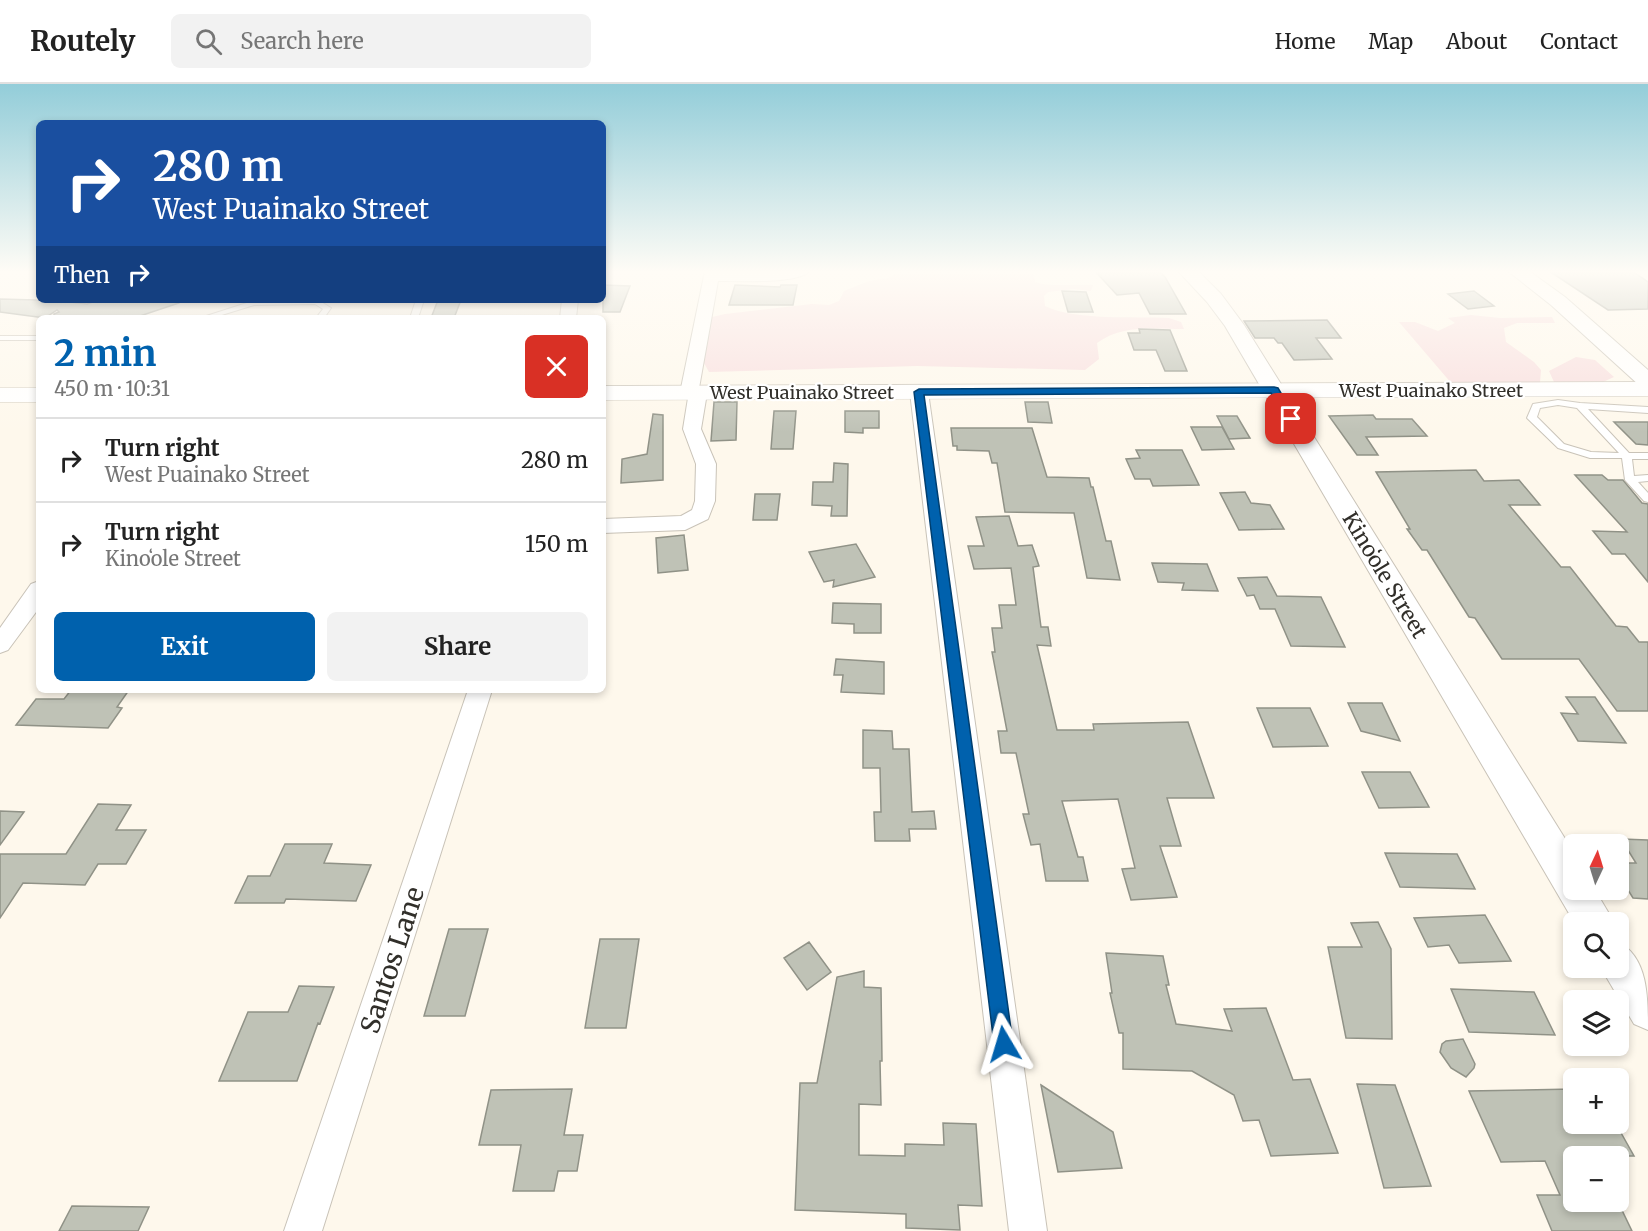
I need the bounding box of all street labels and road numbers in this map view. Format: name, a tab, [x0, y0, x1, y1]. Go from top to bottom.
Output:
street label: West Puainako Street	[1338, 379, 1523, 402]
street label: West Puainako Street	[709, 381, 894, 404]
street label: Kinoʻole Street	[1337, 507, 1433, 643]
street label: Santos Lane	[353, 883, 431, 1037]

